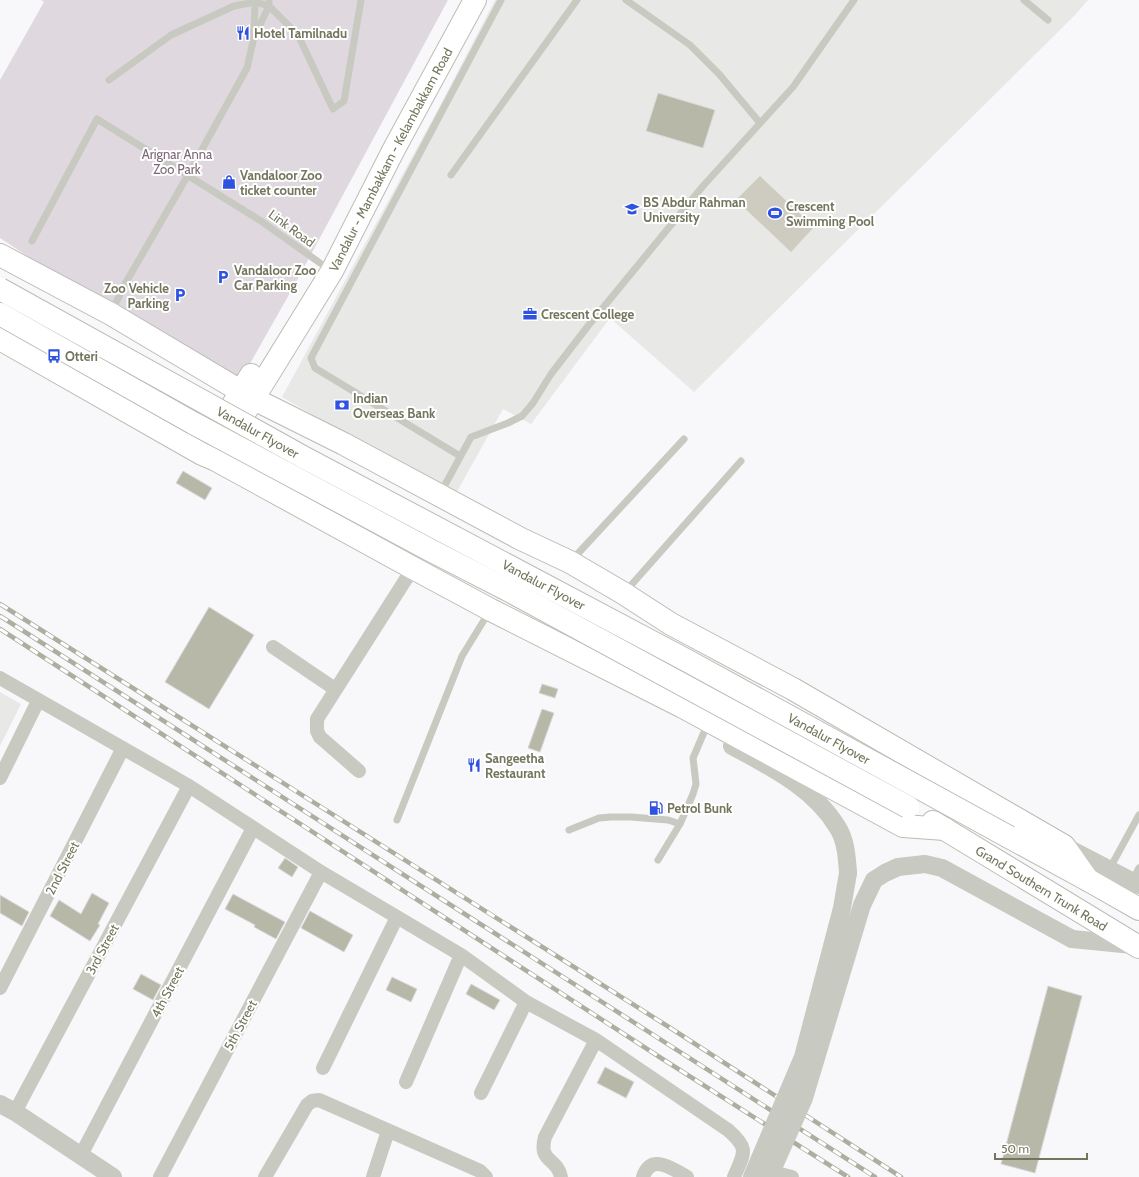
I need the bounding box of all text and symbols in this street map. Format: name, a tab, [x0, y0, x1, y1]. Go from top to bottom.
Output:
restaurant icon: Hotel Tamilnadu	[235, 25, 251, 41]
place label: Hotel Tamilnadu	[254, 25, 347, 41]
street label: Vandalur - Mambakkam - Kelambakkam Road	[325, 45, 456, 274]
park label: Arignar Anna Zoo Park	[142, 146, 213, 177]
place label: Vandaloor Zoo ticket counter	[240, 167, 323, 198]
shop icon: Vandaloor Zoo ticket counter	[221, 174, 237, 190]
place label: BS Abdur Rahman University	[643, 194, 746, 225]
place label: Crescent Swimming Pool	[786, 198, 875, 229]
school or university icon: BS Abdur Rahman University	[624, 201, 640, 217]
sports icon: Crescent Swimming Pool	[767, 205, 783, 221]
street label: Link Road	[266, 206, 318, 250]
place label: Vandaloor Zoo Car Parking	[234, 262, 317, 293]
parking icon: Vandaloor Zoo Car Parking	[215, 269, 231, 285]
place label: Zoo Vehicle Parking	[104, 280, 169, 311]
parking icon: Zoo Vehicle Parking	[172, 287, 188, 303]
office icon: Crescent College	[522, 306, 538, 322]
place label: Crescent College	[541, 306, 634, 322]
bus stop icon: Otteri	[46, 348, 62, 364]
place label: Otteri	[65, 348, 98, 364]
place label: Indian Overseas Bank	[353, 390, 436, 421]
bank icon: Indian Overseas Bank	[334, 397, 350, 413]
street label: Vandalur Flyover	[214, 403, 303, 462]
street label: Vandalur Flyover	[500, 556, 589, 614]
street label: Vandalur Flyover	[785, 709, 874, 768]
place label: Sangeetha Restaurant	[485, 750, 546, 781]
restaurant icon: Sangeetha Restaurant	[466, 757, 482, 773]
fuel station icon: Petrol Bunk	[648, 800, 664, 816]
place label: Petrol Bunk	[667, 800, 733, 816]
street label: 2nd Street	[42, 838, 82, 897]
street label: Grand Southern Trunk Road	[973, 842, 1110, 934]
street label: 3rd Street	[82, 921, 122, 977]
street label: 4th Street	[147, 963, 187, 1020]
street label: 5th Street	[220, 997, 260, 1053]
scale bar	[995, 1135, 1087, 1161]
text: 50 m	[1001, 1141, 1029, 1156]

